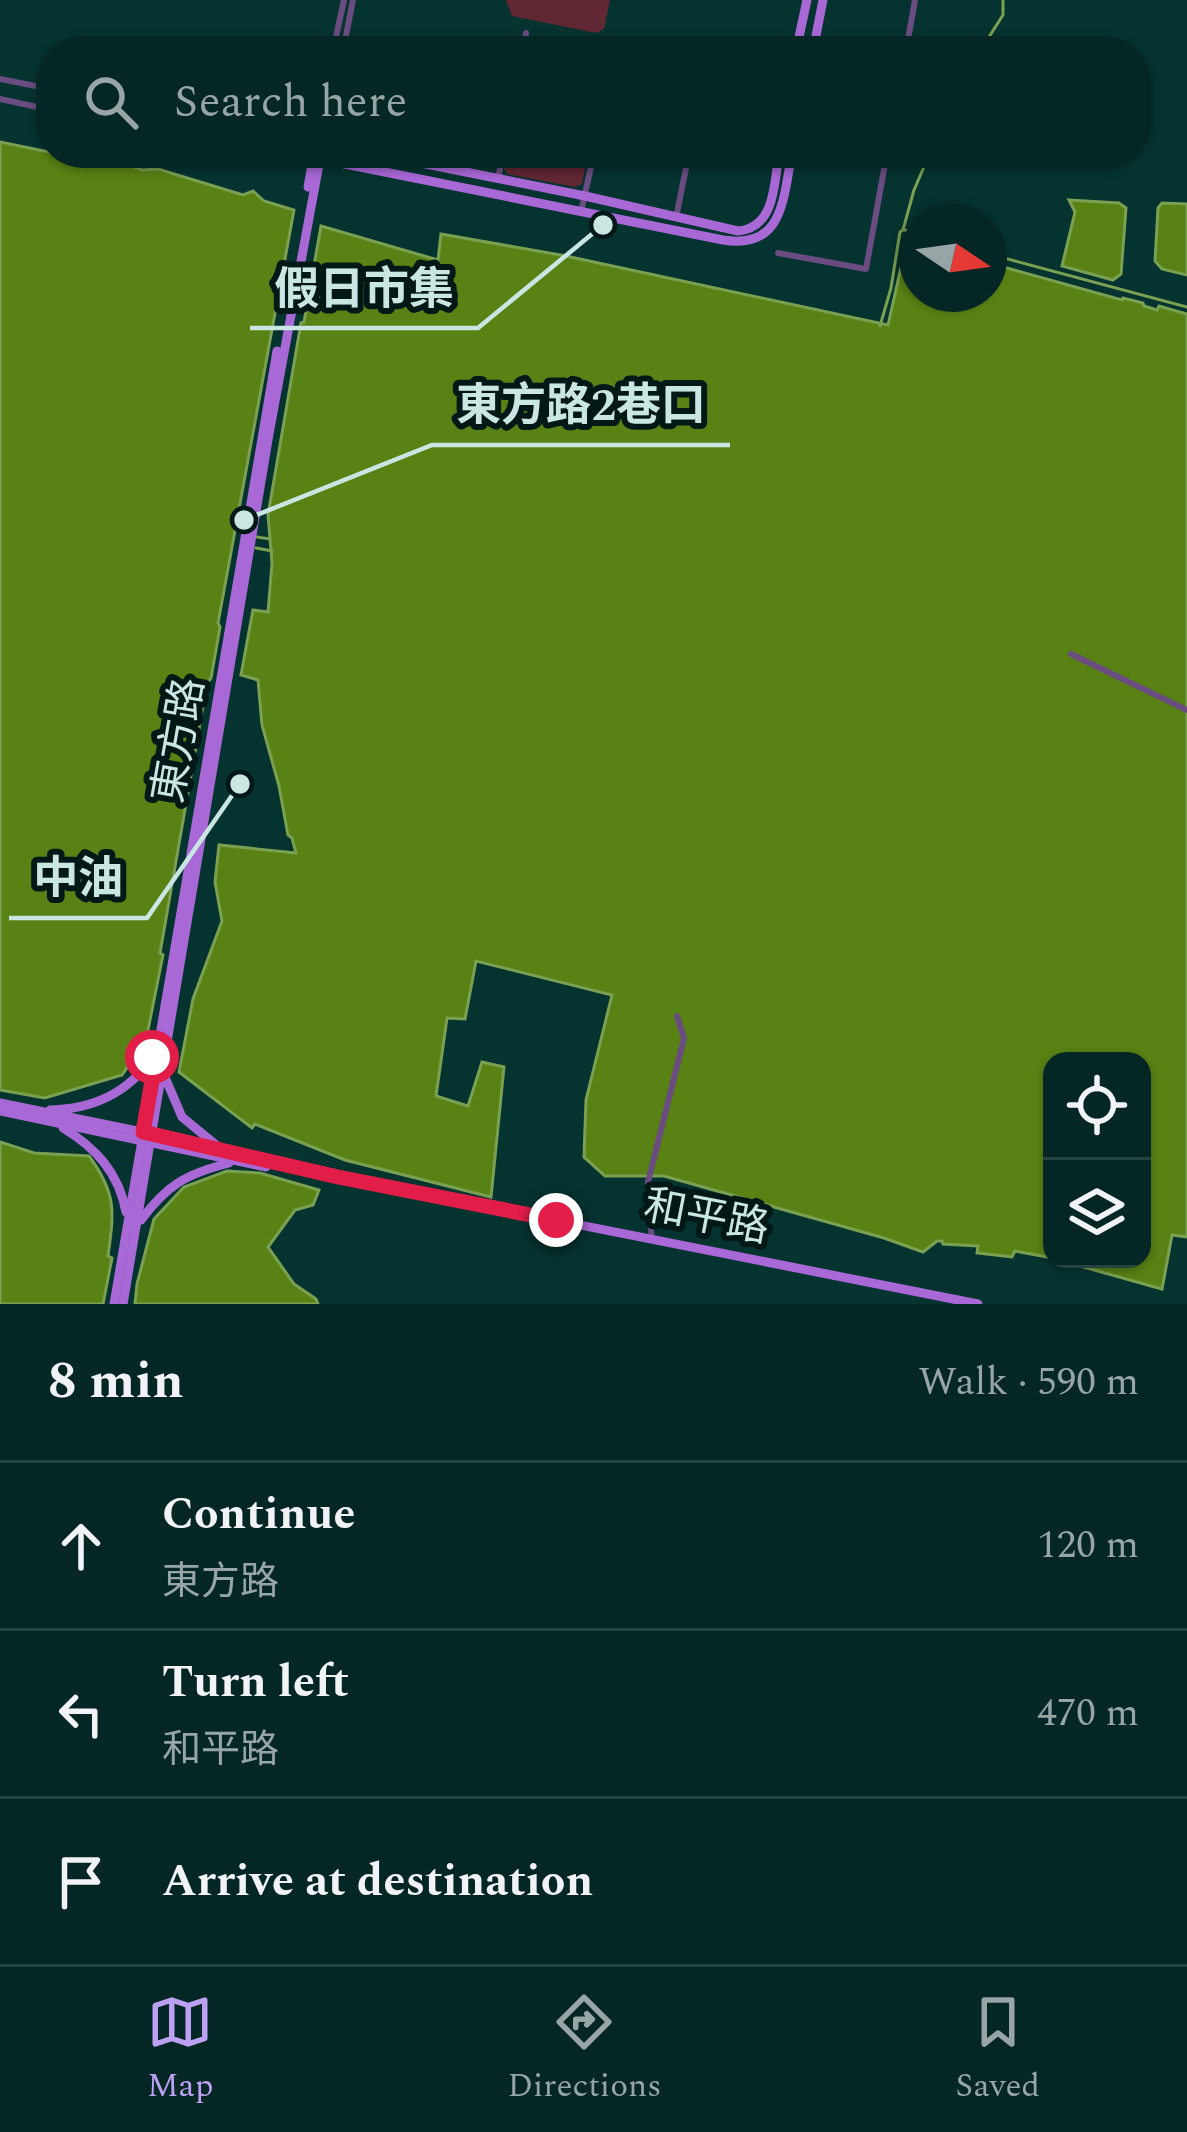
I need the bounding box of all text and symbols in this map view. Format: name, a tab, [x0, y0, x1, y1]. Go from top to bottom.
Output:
search box	[36, 36, 1151, 168]
text: Search here	[174, 68, 407, 137]
icon: search	[78, 69, 144, 135]
north arrow	[899, 204, 1007, 312]
callout: 假日市集	[250, 247, 478, 328]
text: 假日市集	[274, 256, 454, 325]
callout: 東方路2巷口	[432, 364, 730, 445]
text: 東方路2巷口	[456, 372, 706, 441]
street label: 東方路	[137, 673, 221, 808]
callout: 中油	[9, 837, 147, 918]
text: 中油	[33, 845, 123, 914]
route start	[125, 1030, 179, 1084]
map controls	[1043, 1052, 1151, 1268]
button: locate	[1043, 1052, 1151, 1160]
button: layers	[1043, 1160, 1151, 1268]
street label: 和平路	[639, 1175, 774, 1260]
route end	[529, 1193, 583, 1247]
text: 8 min	[48, 1343, 184, 1421]
text: Walk · 590 m	[918, 1353, 1139, 1412]
text: Continue	[162, 1480, 355, 1549]
icon: ahead	[48, 1513, 114, 1579]
text: 120 m	[1037, 1516, 1139, 1575]
text: 東方路	[162, 1553, 279, 1612]
text: Turn left	[162, 1648, 349, 1717]
icon: left	[48, 1681, 114, 1747]
text: 470 m	[1037, 1684, 1139, 1743]
text: 和平路	[162, 1721, 279, 1780]
text: Arrive at destination	[162, 1847, 593, 1916]
icon: arrive	[48, 1849, 114, 1915]
tab: Map	[147, 1989, 213, 2111]
tab: Directions	[507, 1989, 661, 2111]
tab: Saved	[955, 1989, 1040, 2111]

